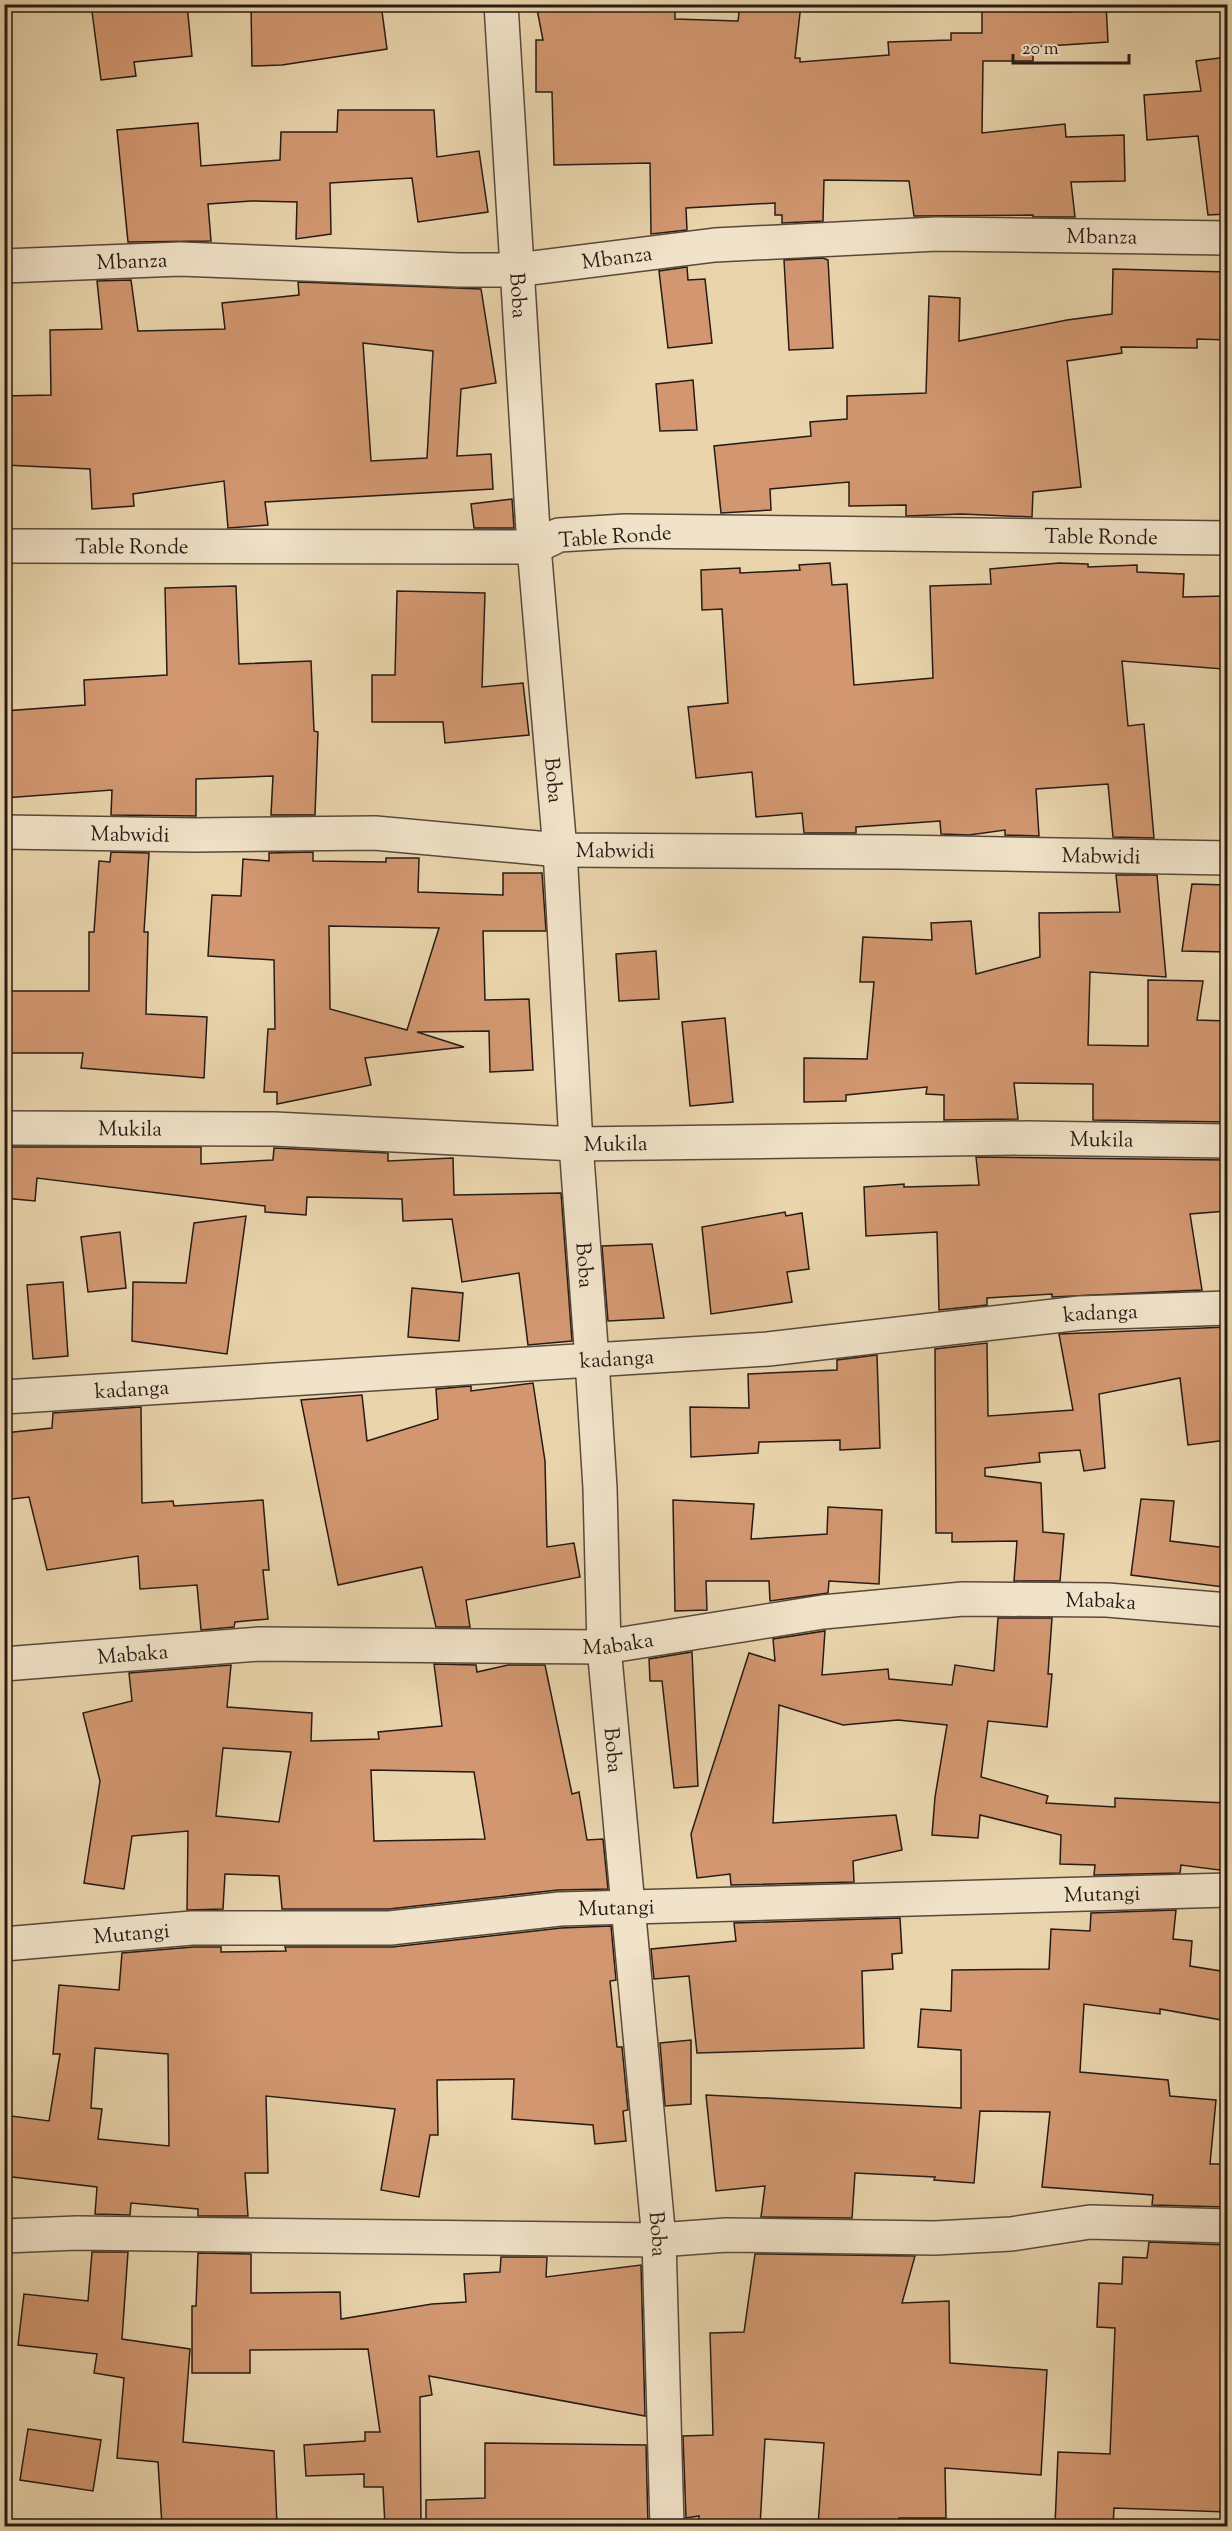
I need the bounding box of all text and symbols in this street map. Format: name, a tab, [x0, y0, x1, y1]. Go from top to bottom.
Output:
scale bar	[1013, 27, 1128, 65]
text: 20 m	[1022, 37, 1059, 63]
street label: Mbanza	[1066, 223, 1138, 254]
street label: Mbanza	[580, 240, 654, 279]
street label: Mbanza	[96, 247, 168, 279]
street label: Boba	[500, 272, 533, 320]
street label: Table Ronde	[558, 519, 673, 557]
street label: Table Ronde	[1044, 523, 1158, 554]
street label: Table Ronde	[75, 533, 189, 563]
street label: Boba	[535, 756, 569, 805]
street label: Mabwidi	[90, 820, 170, 852]
street label: Mabwidi	[576, 837, 655, 868]
street label: Mabwidi	[1061, 842, 1141, 873]
street label: Mukila	[98, 1115, 162, 1146]
street label: Mukila	[1069, 1126, 1134, 1157]
street label: Mukila	[583, 1130, 648, 1161]
street label: Boba	[566, 1241, 600, 1289]
street label: kadanga	[1062, 1298, 1139, 1332]
street label: kadanga	[579, 1343, 655, 1378]
street label: kadanga	[94, 1374, 170, 1408]
street label: Mabaka	[1065, 1587, 1138, 1619]
street label: Mabaka	[582, 1626, 656, 1664]
street label: Mabaka	[96, 1638, 170, 1674]
street label: Boba	[595, 1726, 629, 1775]
street label: Mutangi	[1063, 1880, 1141, 1912]
street label: Mutangi	[578, 1893, 655, 1925]
street label: Mutangi	[92, 1917, 171, 1953]
street label: Boba	[639, 2210, 672, 2258]

